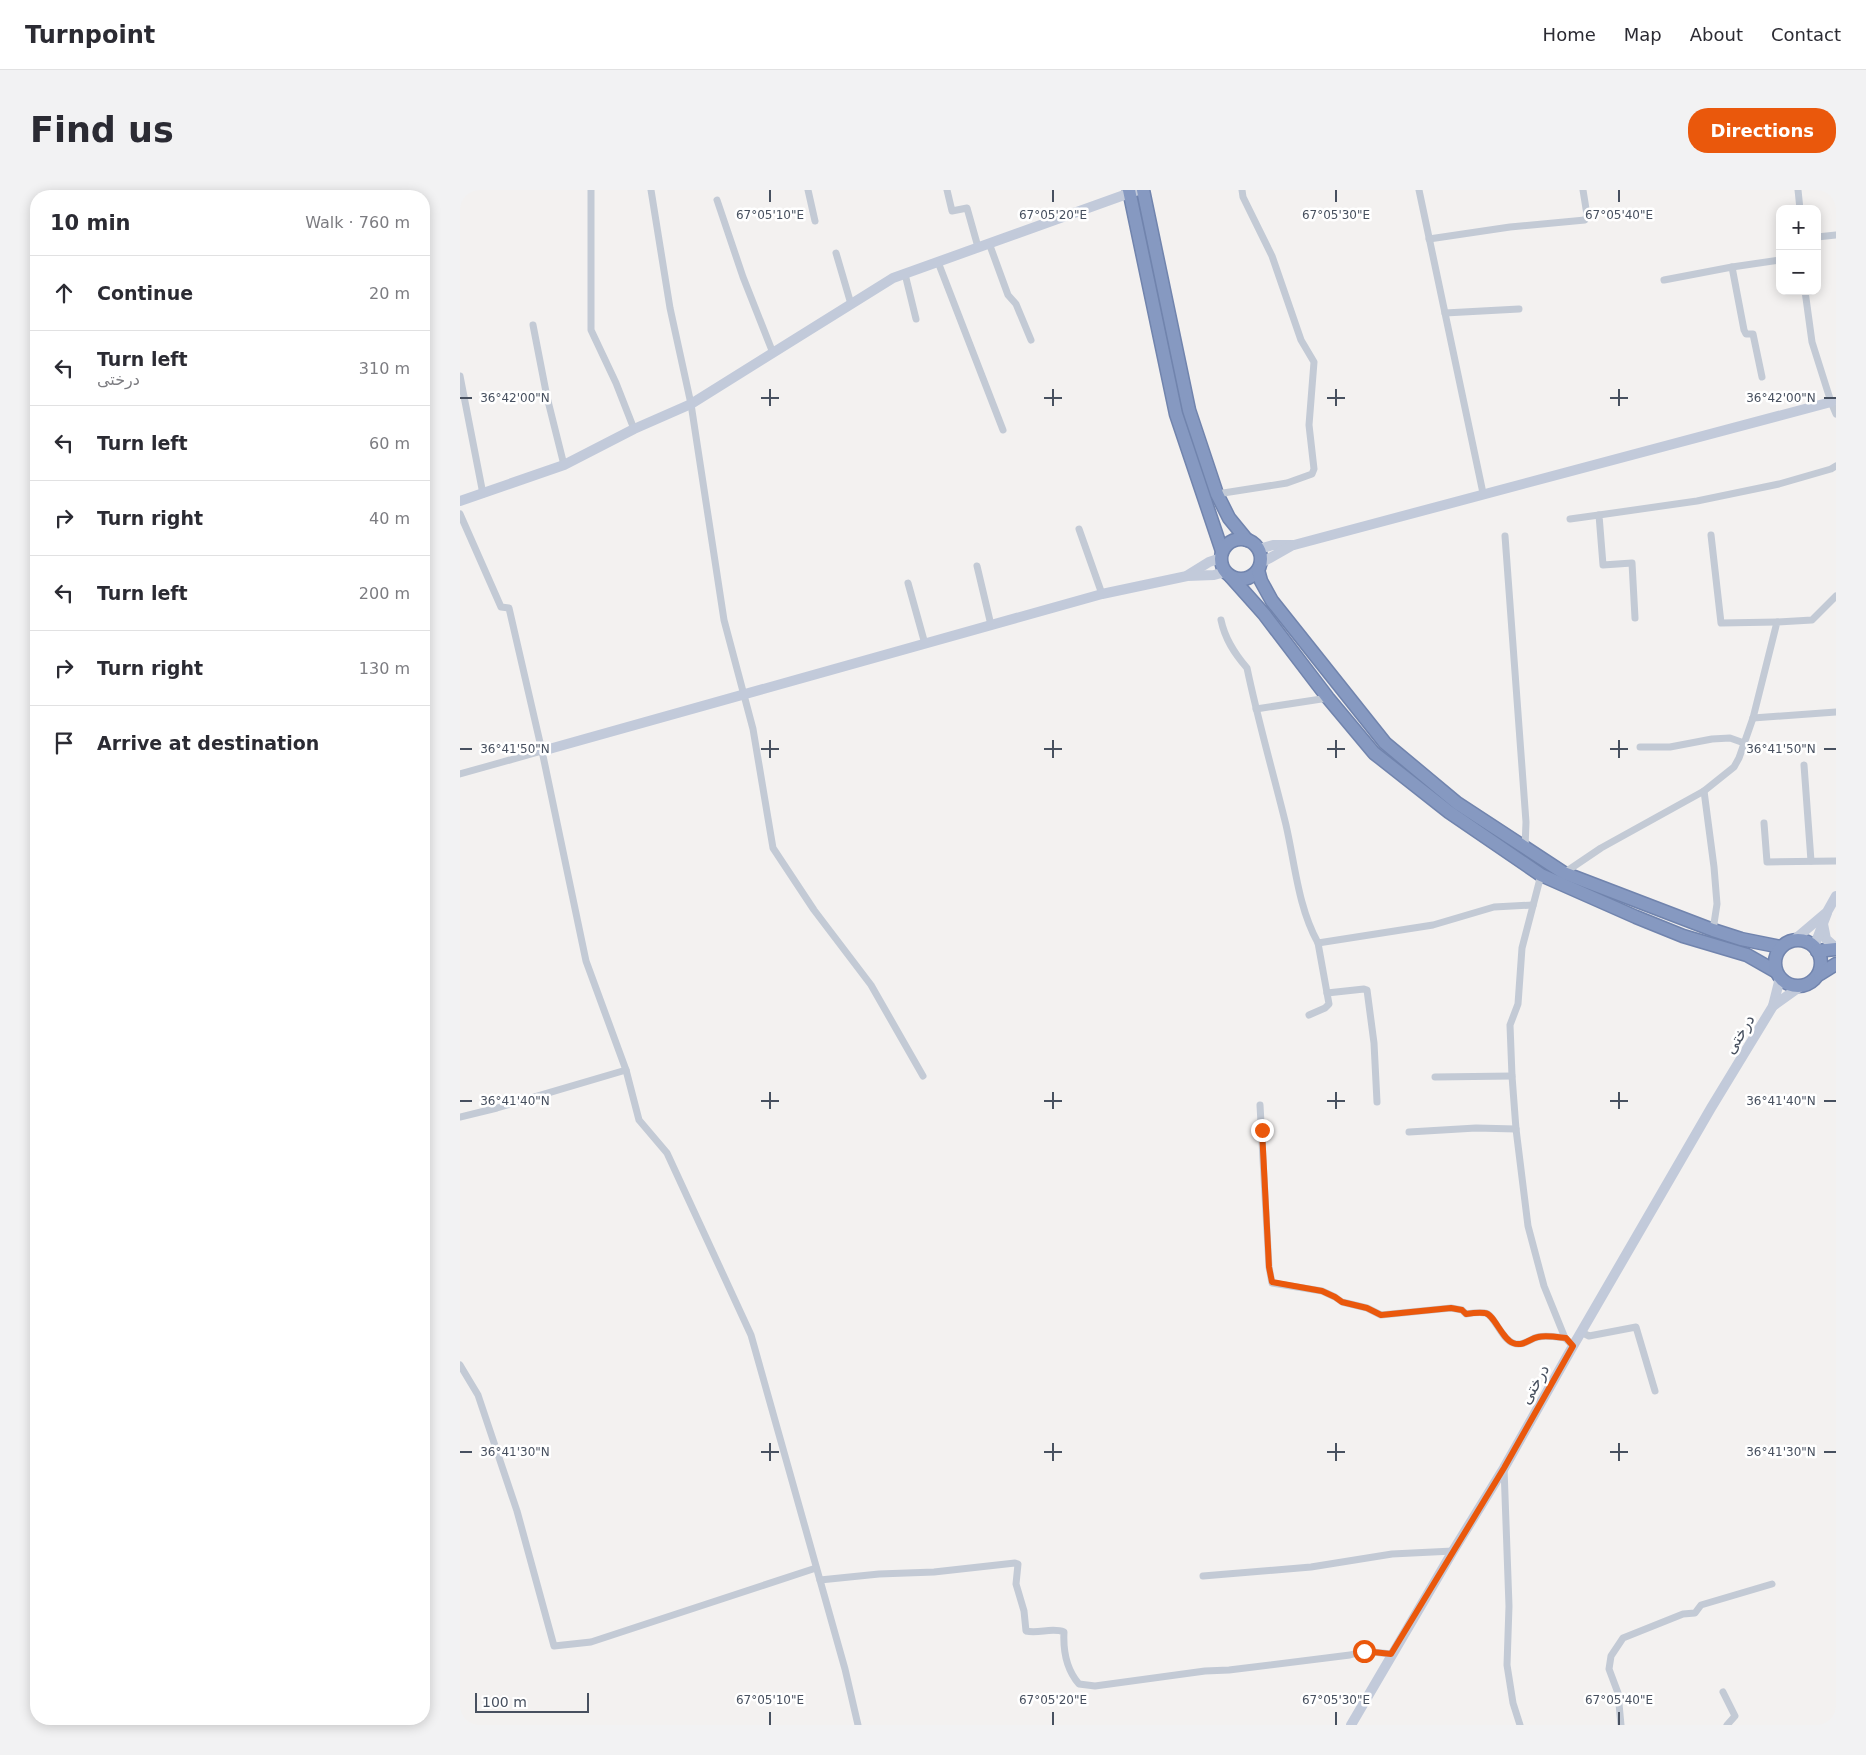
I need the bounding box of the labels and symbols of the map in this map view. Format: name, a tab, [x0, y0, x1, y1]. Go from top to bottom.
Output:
text: 67°05'10"E	[736, 208, 804, 222]
text: 67°05'20"E	[1019, 208, 1087, 222]
text: 67°05'30"E	[1302, 208, 1370, 222]
text: 67°05'40"E	[1585, 208, 1653, 222]
text: 36°42'00"N	[480, 391, 550, 405]
text: 36°42'00"N	[1746, 391, 1816, 405]
text: 36°41'50"N	[480, 742, 550, 756]
text: 36°41'50"N	[1746, 742, 1816, 756]
street label: درختی	[1720, 1011, 1759, 1058]
text: 36°41'40"N	[480, 1094, 550, 1108]
text: 36°41'40"N	[1746, 1094, 1816, 1108]
route end	[1251, 1119, 1274, 1142]
street label: درختی	[1516, 1361, 1554, 1408]
text: 36°41'30"N	[480, 1445, 550, 1459]
text: 36°41'30"N	[1746, 1445, 1816, 1459]
route start	[1353, 1640, 1376, 1663]
scale bar	[475, 1690, 589, 1713]
text: 67°05'10"E	[736, 1693, 804, 1707]
text: 67°05'20"E	[1019, 1693, 1087, 1707]
text: 67°05'30"E	[1302, 1693, 1370, 1707]
text: 67°05'40"E	[1585, 1693, 1653, 1707]

